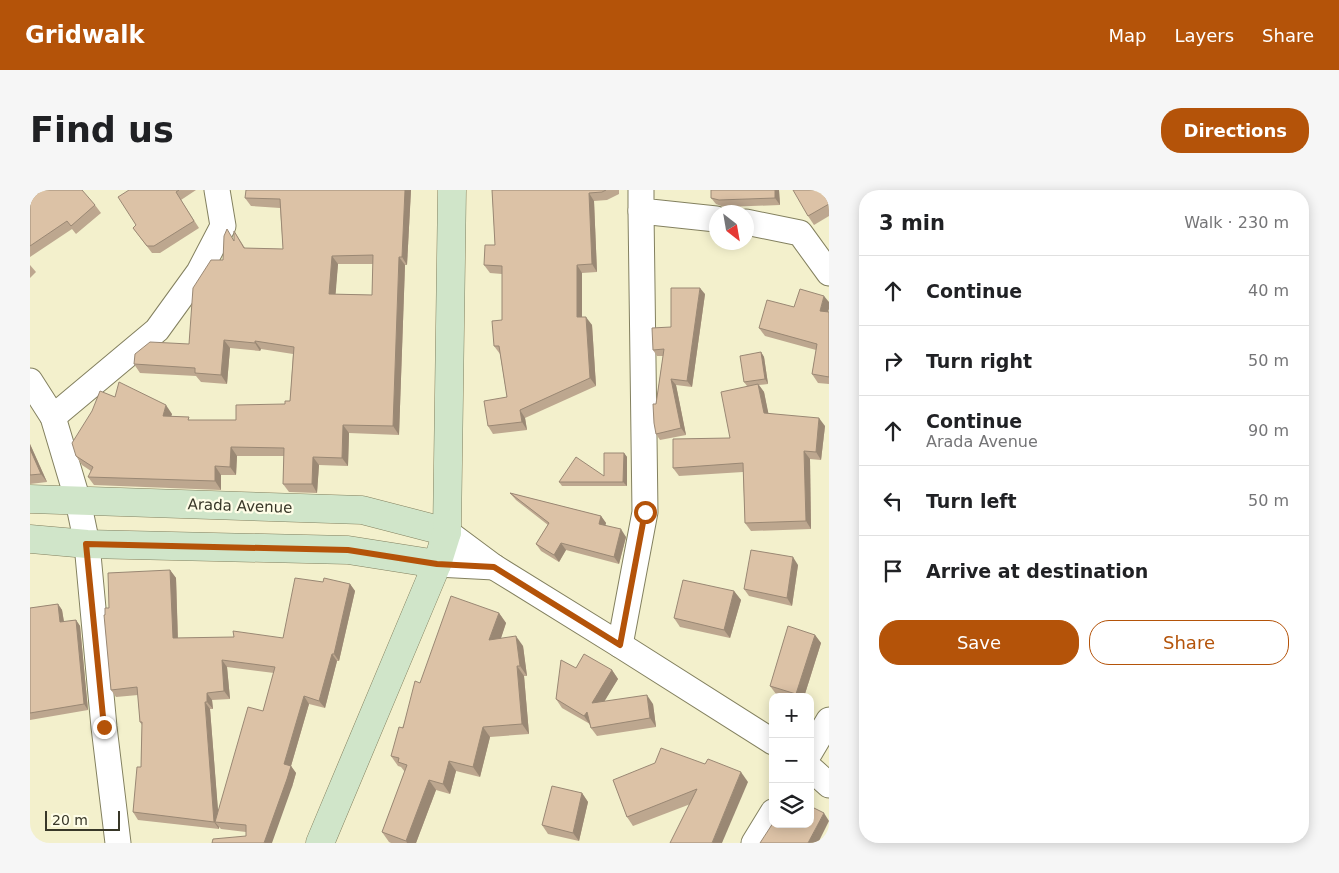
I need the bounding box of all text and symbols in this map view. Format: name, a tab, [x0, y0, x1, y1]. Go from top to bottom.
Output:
text: Gridwalk	[25, 21, 145, 49]
text: Map	[1108, 25, 1146, 46]
text: Layers	[1174, 25, 1234, 46]
text: Share	[1262, 25, 1314, 46]
button: Directions	[1161, 108, 1309, 153]
text: Find us	[30, 110, 174, 150]
north arrow	[709, 205, 754, 250]
text: 3 min	[879, 211, 945, 235]
text: Walk · 230 m	[1184, 213, 1289, 232]
icon: ahead	[879, 277, 907, 305]
text: Continue	[926, 280, 1022, 302]
text: 40 m	[1248, 281, 1289, 300]
icon: right	[879, 347, 907, 375]
text: Turn right	[926, 350, 1032, 372]
text: 50 m	[1248, 351, 1289, 370]
text: Continue	[926, 410, 1022, 432]
icon: ahead	[879, 417, 907, 445]
text: 90 m	[1248, 421, 1289, 440]
text: Arada Avenue	[926, 432, 1038, 451]
icon: left	[879, 487, 907, 515]
text: Turn left	[926, 490, 1017, 512]
text: 50 m	[1248, 491, 1289, 510]
street label: Arada Avenue	[187, 495, 293, 517]
route start	[634, 501, 657, 524]
icon: arrive	[879, 557, 907, 585]
text: Arrive at destination	[926, 560, 1148, 582]
button: Save	[879, 620, 1079, 665]
button: Share	[1089, 620, 1289, 665]
map controls	[769, 693, 814, 828]
button: +	[769, 693, 814, 738]
route end	[93, 716, 116, 739]
button: −	[769, 738, 814, 783]
button: layers	[769, 783, 814, 828]
scale bar	[45, 808, 120, 831]
text: 20 m	[52, 812, 88, 828]

